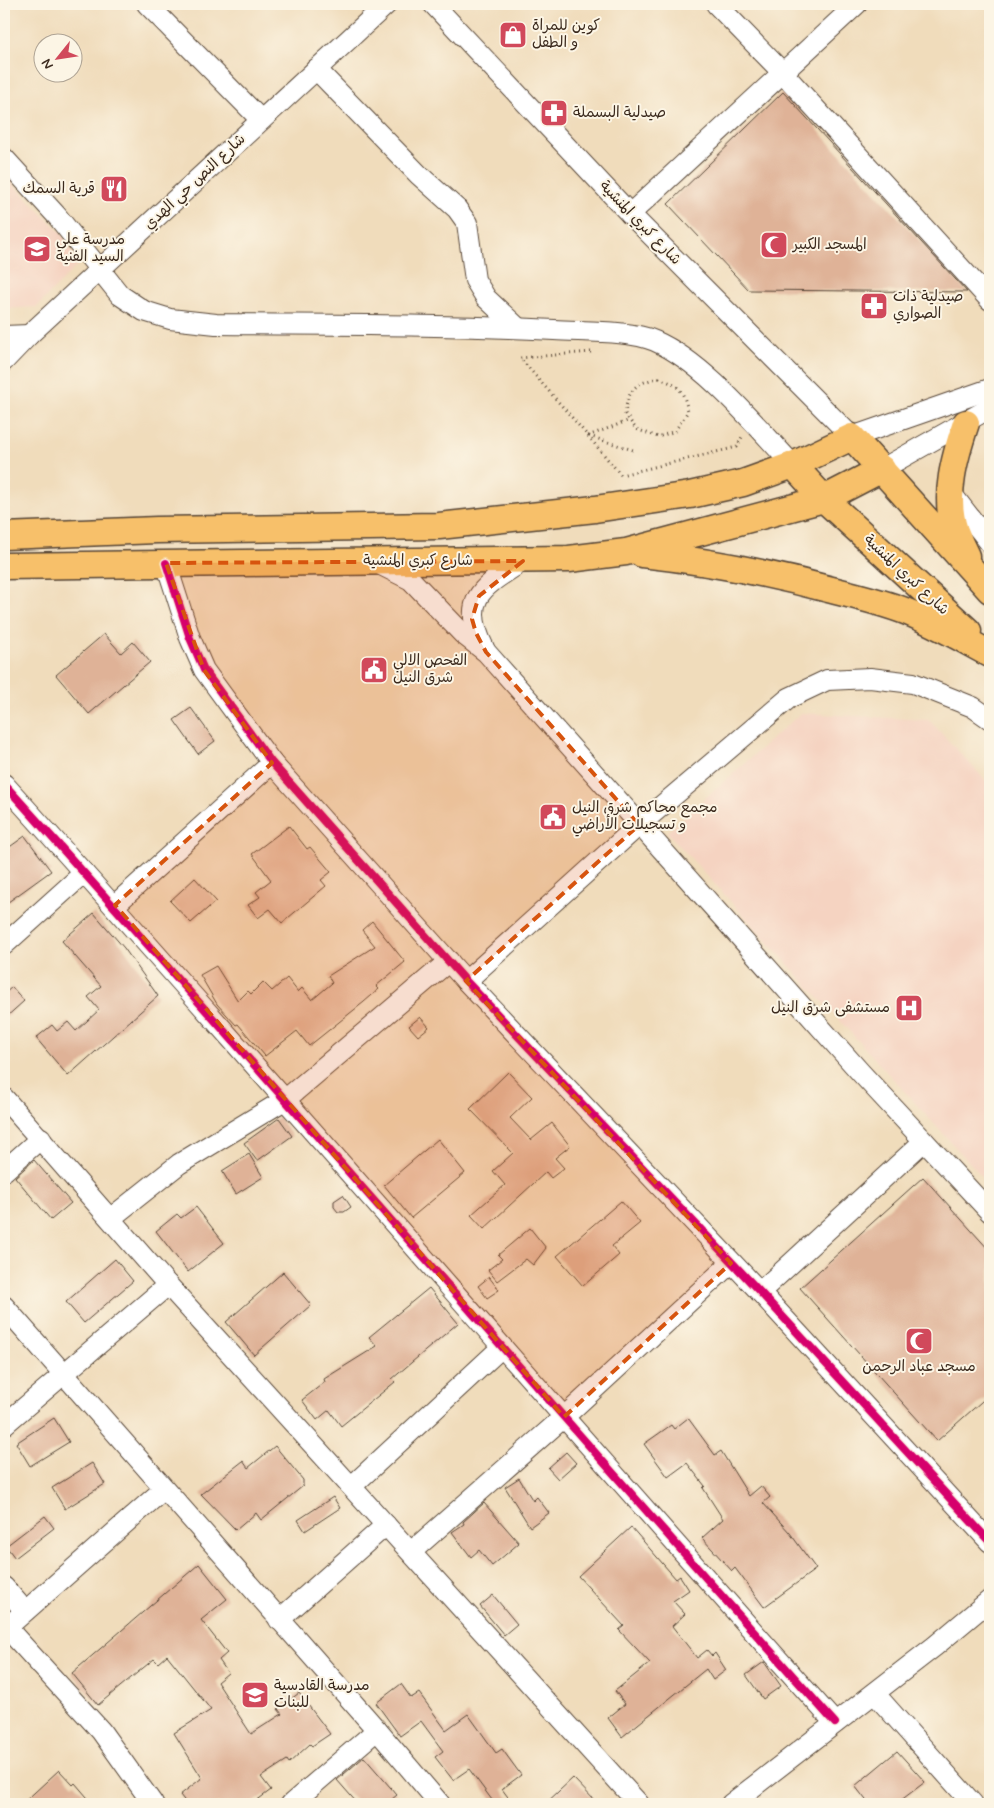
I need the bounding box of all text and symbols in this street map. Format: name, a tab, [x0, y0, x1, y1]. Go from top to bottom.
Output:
place label: كوين للمراة و الطفل	[532, 16, 600, 53]
shop icon: كوين للمراة و الطفل	[498, 20, 528, 50]
north arrow	[32, 32, 82, 82]
text: N	[37, 55, 58, 73]
pharmacy icon: صيدلية البسملة	[539, 98, 569, 128]
place label: صيدلية البسملة	[573, 103, 666, 123]
street label: شارع النص حي الهدي	[140, 130, 252, 236]
restaurant icon: قرية السمك	[99, 174, 129, 204]
street label: شارع كبري المنشية	[595, 177, 685, 269]
place label: قرية السمك	[22, 179, 95, 199]
place label: مدرسة علي السيد الفنية	[56, 230, 125, 267]
mosque icon: المسجد الكبير	[759, 230, 789, 260]
school or university icon: مدرسة علي السيد الفنية	[22, 234, 52, 264]
place label: المسجد الكبير	[791, 235, 867, 255]
place label: صيدلية ذات الصواري	[893, 287, 963, 324]
pharmacy icon: صيدلية ذات الصواري	[859, 291, 889, 321]
street label: شارع كبري المنشية	[859, 530, 953, 620]
street label: شارع كبري المنشية	[363, 551, 473, 571]
place label: الفحص الالي شرق النيل	[393, 651, 467, 688]
public building icon: الفحص الالي شرق النيل	[359, 655, 389, 685]
place label: مجمع محاكم شرق النيل و تسجيلات الأراضي	[572, 798, 718, 837]
public building icon: مجمع محاكم شرق النيل و تسجيلات الأراضي	[538, 802, 568, 832]
hospital icon: مستشفى شرق النيل	[894, 993, 924, 1023]
place label: مستشفى شرق النيل	[771, 998, 890, 1018]
mosque icon: مسجد عباد الرحمن	[904, 1326, 934, 1356]
place label: مسجد عباد الرحمن	[862, 1357, 976, 1377]
place label: مدرسة القادسية للبنات	[274, 1676, 370, 1713]
school or university icon: مدرسة القادسية للبنات	[240, 1680, 270, 1710]

